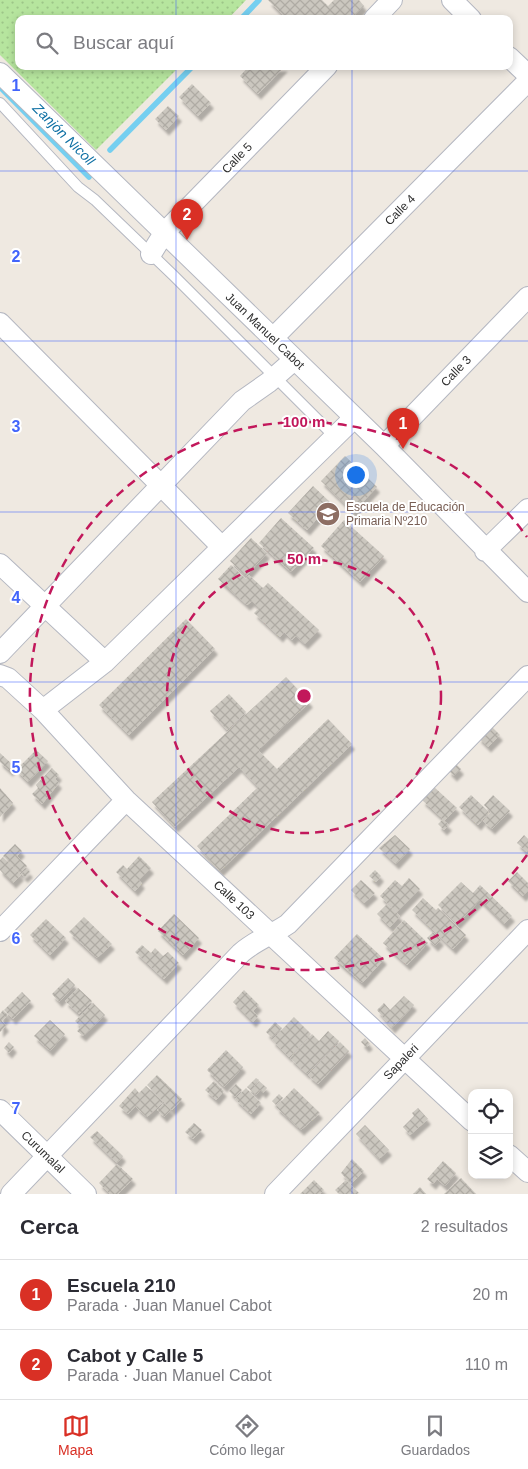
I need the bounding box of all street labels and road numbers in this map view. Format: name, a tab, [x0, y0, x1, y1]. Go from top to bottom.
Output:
street label: Calle 5	[219, 139, 255, 176]
street label: Calle 4	[382, 192, 418, 228]
street label: Juan Manuel Cabot	[223, 290, 308, 373]
street label: Calle 3	[438, 352, 474, 389]
street label: Calle 103	[211, 878, 258, 923]
street label: Sapaleri	[381, 1041, 421, 1083]
street label: Curumalal	[18, 1128, 68, 1176]

